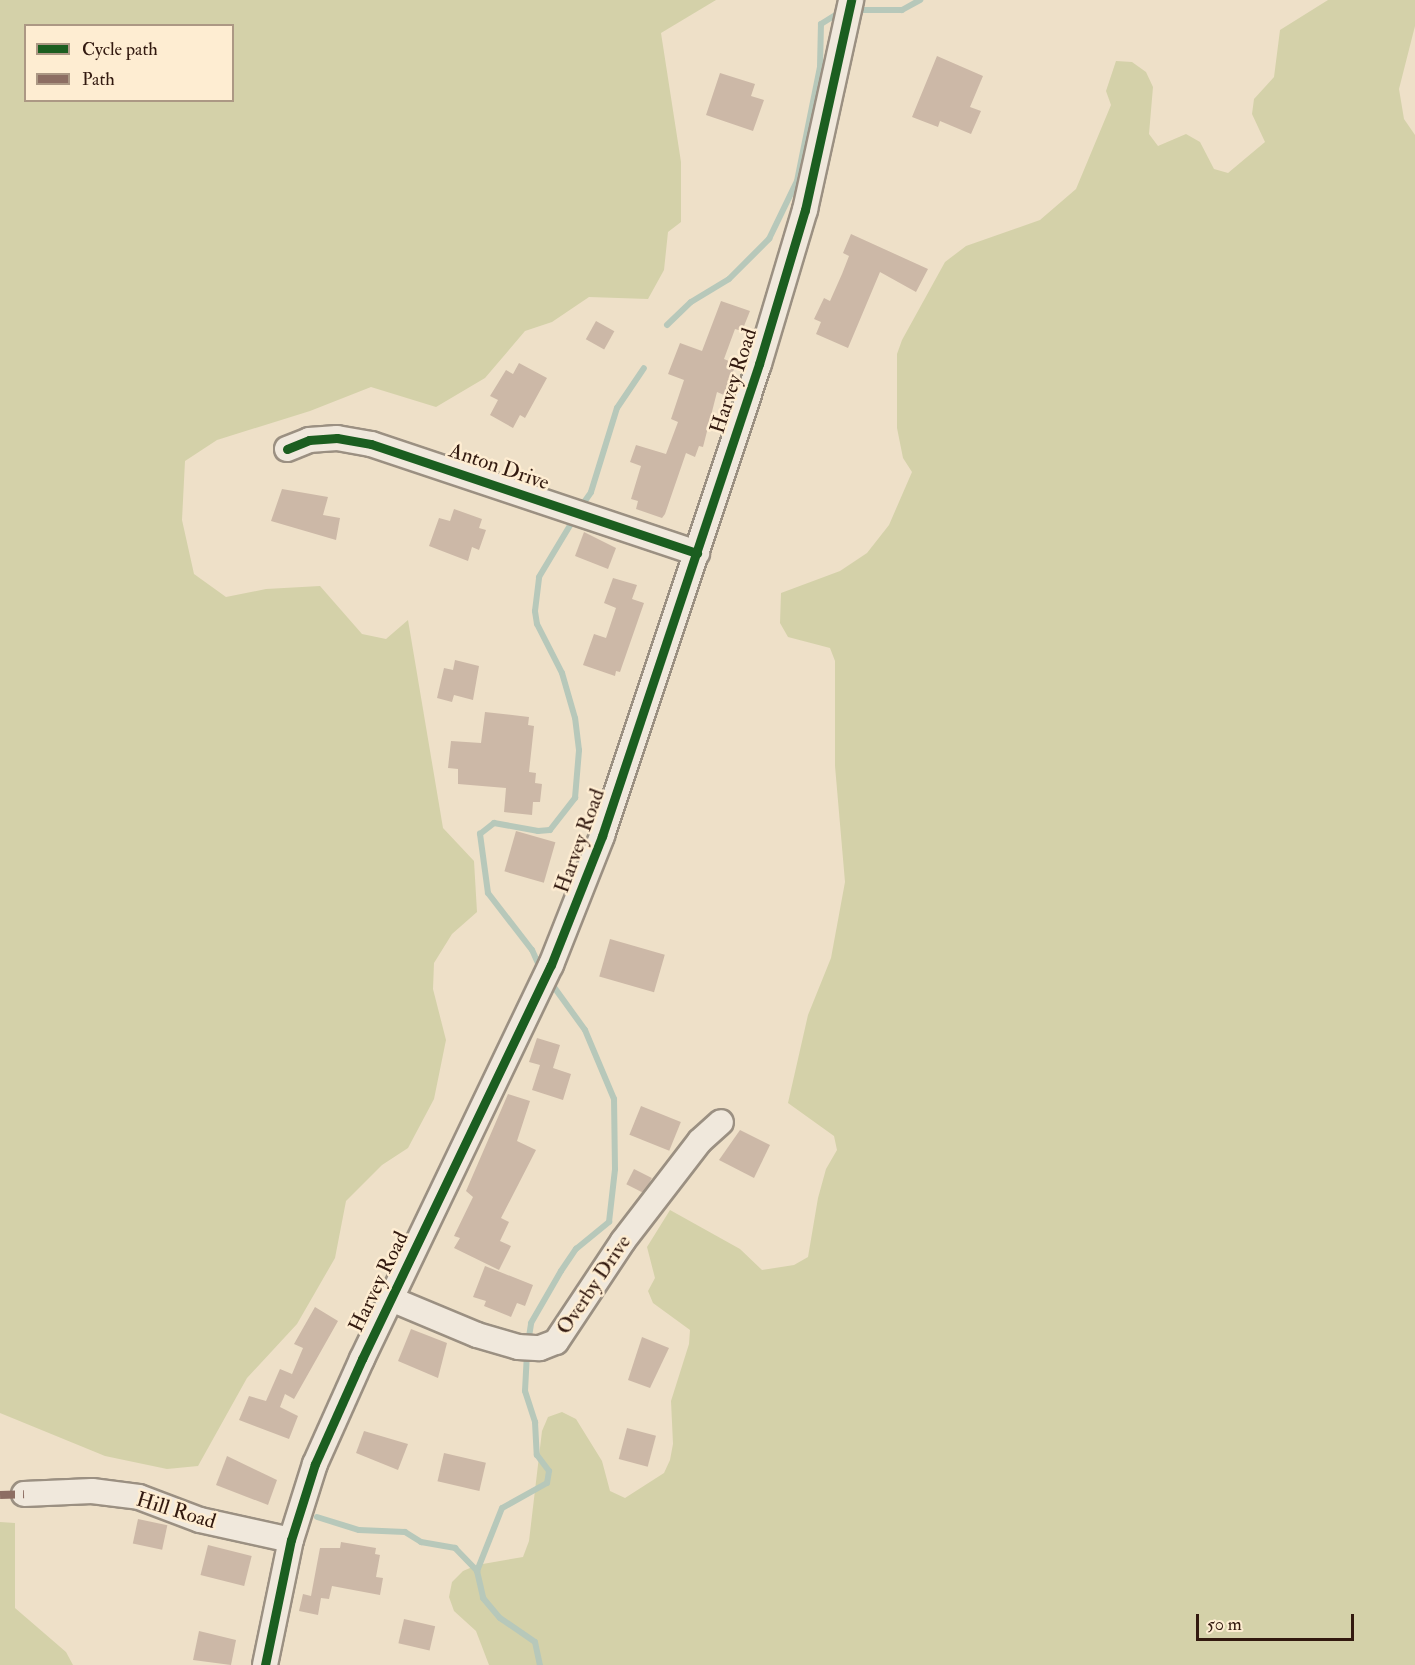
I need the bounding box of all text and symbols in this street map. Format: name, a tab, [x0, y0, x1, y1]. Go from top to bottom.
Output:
legend	[24, 24, 234, 102]
text: Cycle path	[82, 38, 158, 61]
text: Path	[82, 68, 115, 91]
street label: Harvey Road	[705, 325, 763, 437]
street label: Anton Drive	[446, 438, 552, 496]
street label: Harvey Road	[550, 785, 610, 897]
street label: Harvey Road	[344, 1227, 414, 1337]
street label: Overby Drive	[552, 1230, 636, 1340]
street label: Hill Road	[133, 1487, 219, 1535]
scale bar	[1199, 1602, 1356, 1640]
text: 50 m	[1207, 1613, 1242, 1636]

